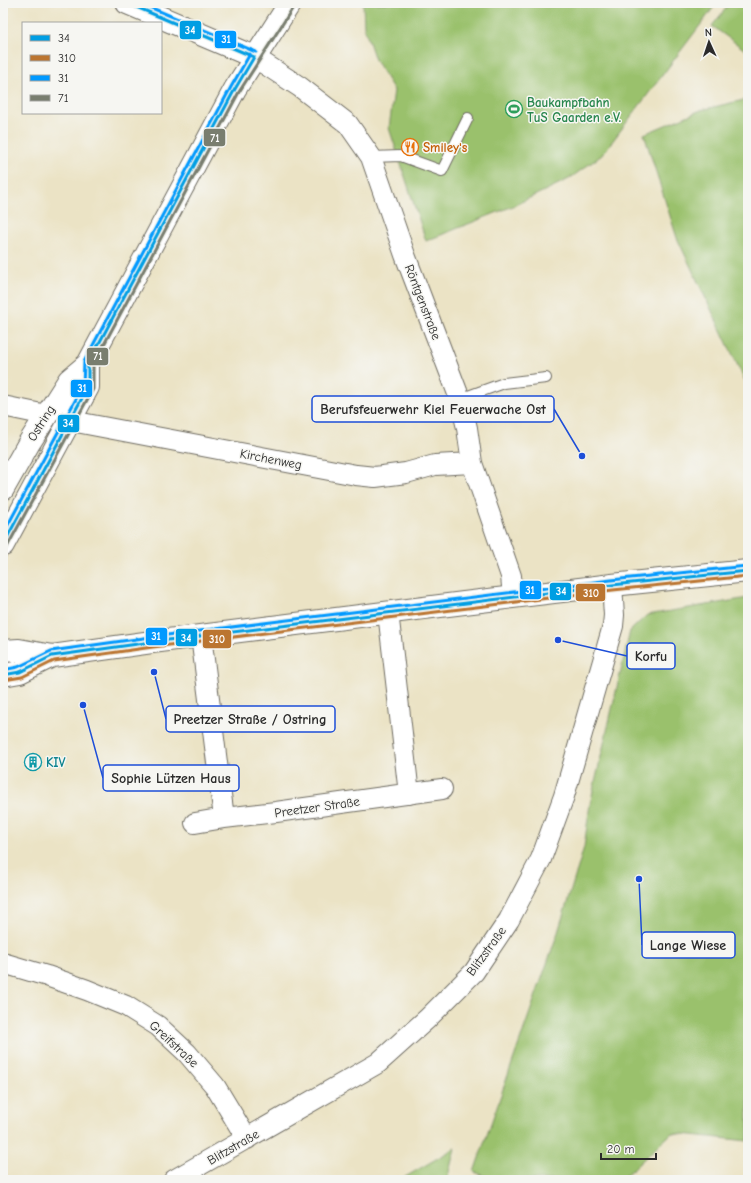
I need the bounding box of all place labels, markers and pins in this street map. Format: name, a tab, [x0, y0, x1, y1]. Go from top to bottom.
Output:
place label: Baukampfbahn TuS Gaarden e.V.	[527, 95, 621, 125]
sports icon: Baukampfbahn TuS Gaarden e.V.	[504, 99, 524, 119]
restaurant icon: Smiley's	[400, 137, 420, 157]
place label: Smiley's	[423, 140, 468, 155]
callout: Berufsfeuerwehr Kiel Feuerwache Ost	[312, 396, 554, 422]
callout: Korfu	[627, 643, 675, 669]
callout: Preetzer Straße / Ostring	[166, 706, 335, 732]
building icon: KIV	[23, 752, 43, 772]
place label: KIV	[46, 755, 66, 770]
callout: Sophie Lützen Haus	[103, 765, 239, 791]
callout: Lange Wiese	[642, 932, 735, 958]

